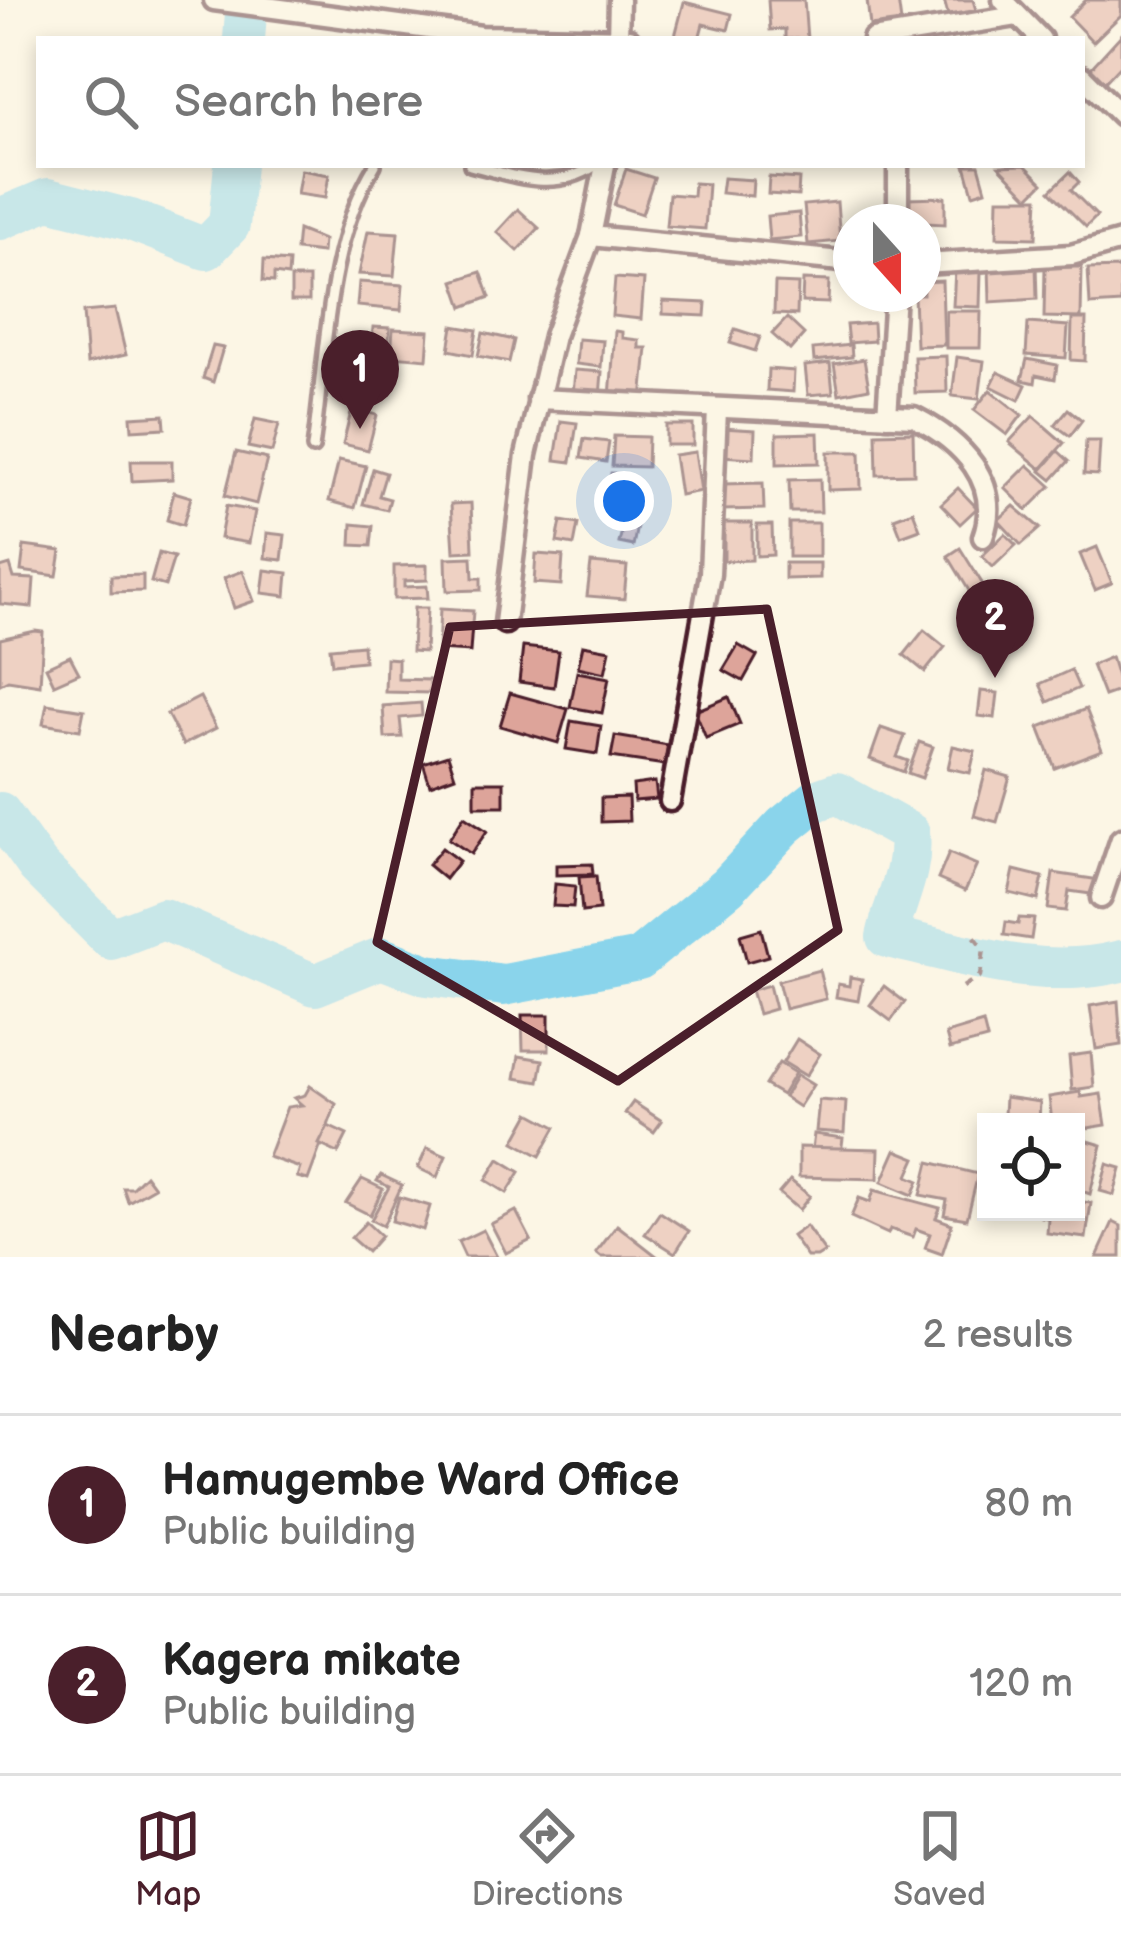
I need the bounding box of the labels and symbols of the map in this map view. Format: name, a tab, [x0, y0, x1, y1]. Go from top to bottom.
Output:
north arrow	[833, 204, 941, 312]
pin: 1	[321, 330, 399, 429]
your location	[594, 471, 654, 531]
pin: 2	[956, 579, 1034, 678]

